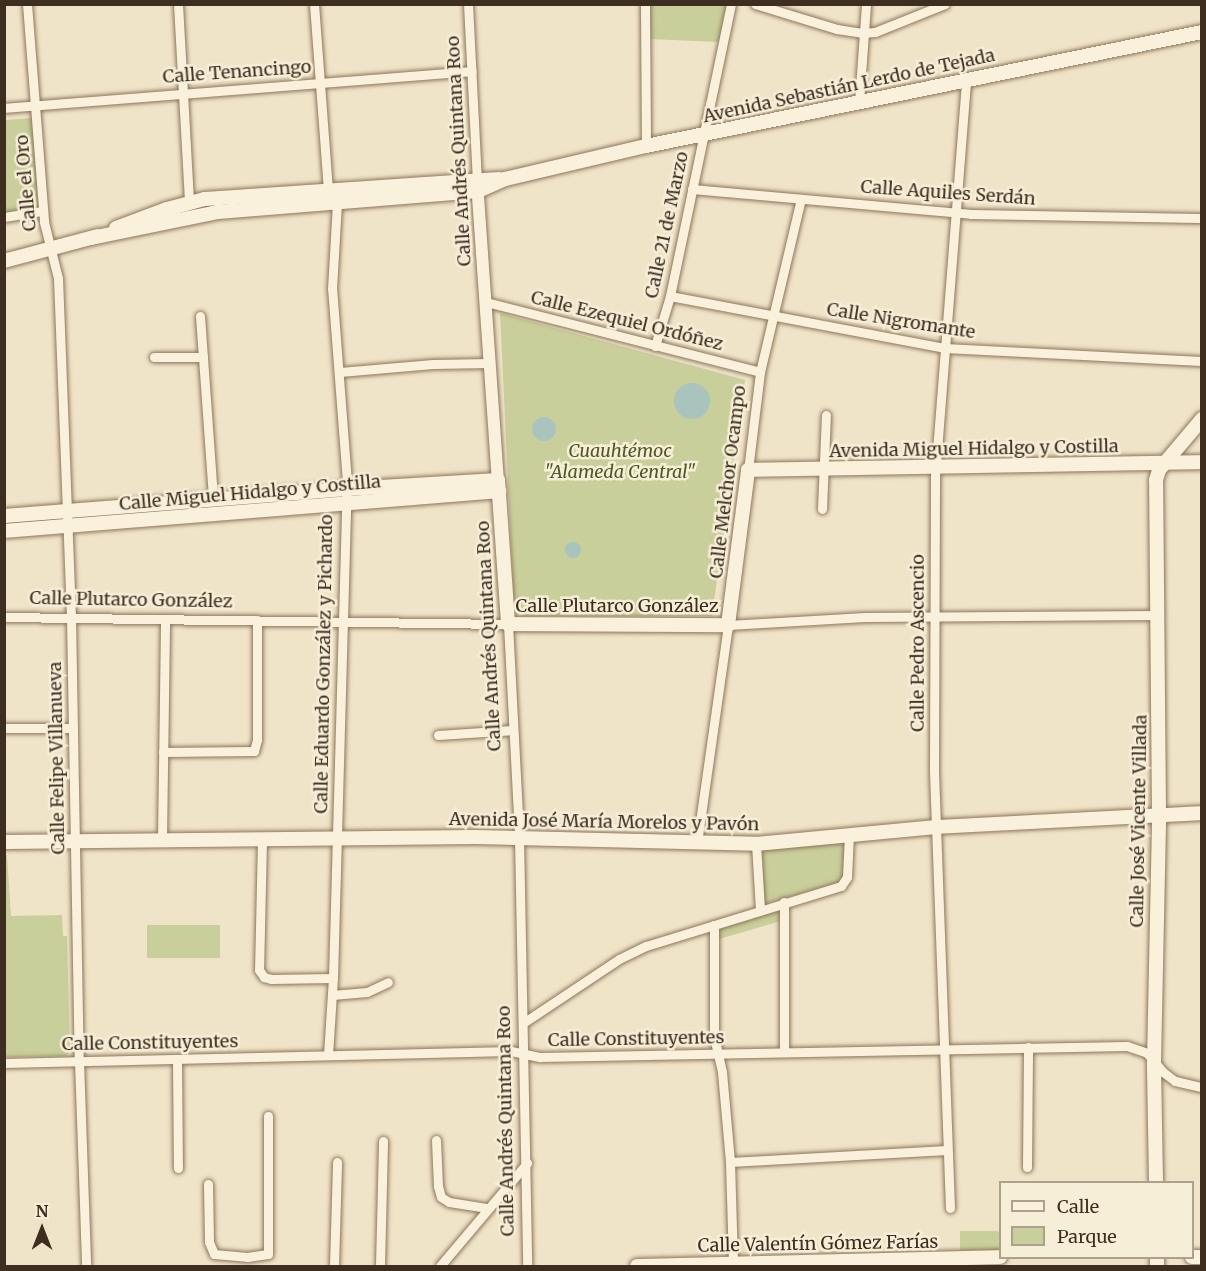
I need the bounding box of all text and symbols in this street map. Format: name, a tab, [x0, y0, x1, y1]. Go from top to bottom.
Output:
street label: Calle Andrés Quintana Roo	[442, 35, 476, 267]
street label: Avenida Sebastián Lerdo de Tejada	[701, 44, 997, 128]
street label: Calle Tenancingo	[162, 56, 312, 88]
street label: Calle el Oro	[11, 134, 41, 232]
street label: Calle 21 de Marzo	[641, 150, 693, 300]
street label: Calle Aquiles Serdán	[860, 176, 1036, 210]
street label: Calle Ezequiel Ordóñez	[529, 287, 725, 355]
street label: Calle Nigromante	[825, 299, 977, 343]
street label: Calle Melchor Ocampo	[705, 384, 751, 580]
street label: Avenida Miguel Hidalgo y Costilla	[829, 436, 1119, 462]
park label: Cuauhtémoc "Alameda Central"	[544, 441, 696, 484]
street label: Calle Miguel Hidalgo y Costilla	[118, 471, 382, 515]
street label: Calle Eduardo González y Pichardo	[311, 514, 337, 814]
street label: Calle Andrés Quintana Roo	[472, 520, 506, 752]
street label: Calle Pedro Ascencio	[907, 554, 929, 732]
street label: Calle Plutarco González	[29, 587, 233, 613]
street label: Calle Plutarco González	[516, 595, 718, 617]
street label: Calle Felipe Villanueva	[45, 661, 69, 855]
street label: Calle José Vicente Villada	[1126, 714, 1152, 928]
street label: Avenida José María Morelos y Pavón	[449, 808, 759, 836]
street label: Calle Andrés Quintana Roo	[493, 1005, 519, 1237]
street label: Calle Constituyentes	[548, 1027, 724, 1051]
street label: Calle Constituyentes	[62, 1031, 238, 1055]
legend	[999, 1181, 1194, 1259]
text: Calle	[1057, 1195, 1099, 1218]
north arrow	[12, 1199, 72, 1259]
text: N	[36, 1201, 48, 1221]
text: Parque	[1057, 1225, 1117, 1248]
street label: Calle Valentín Gómez Farías	[697, 1231, 939, 1257]

